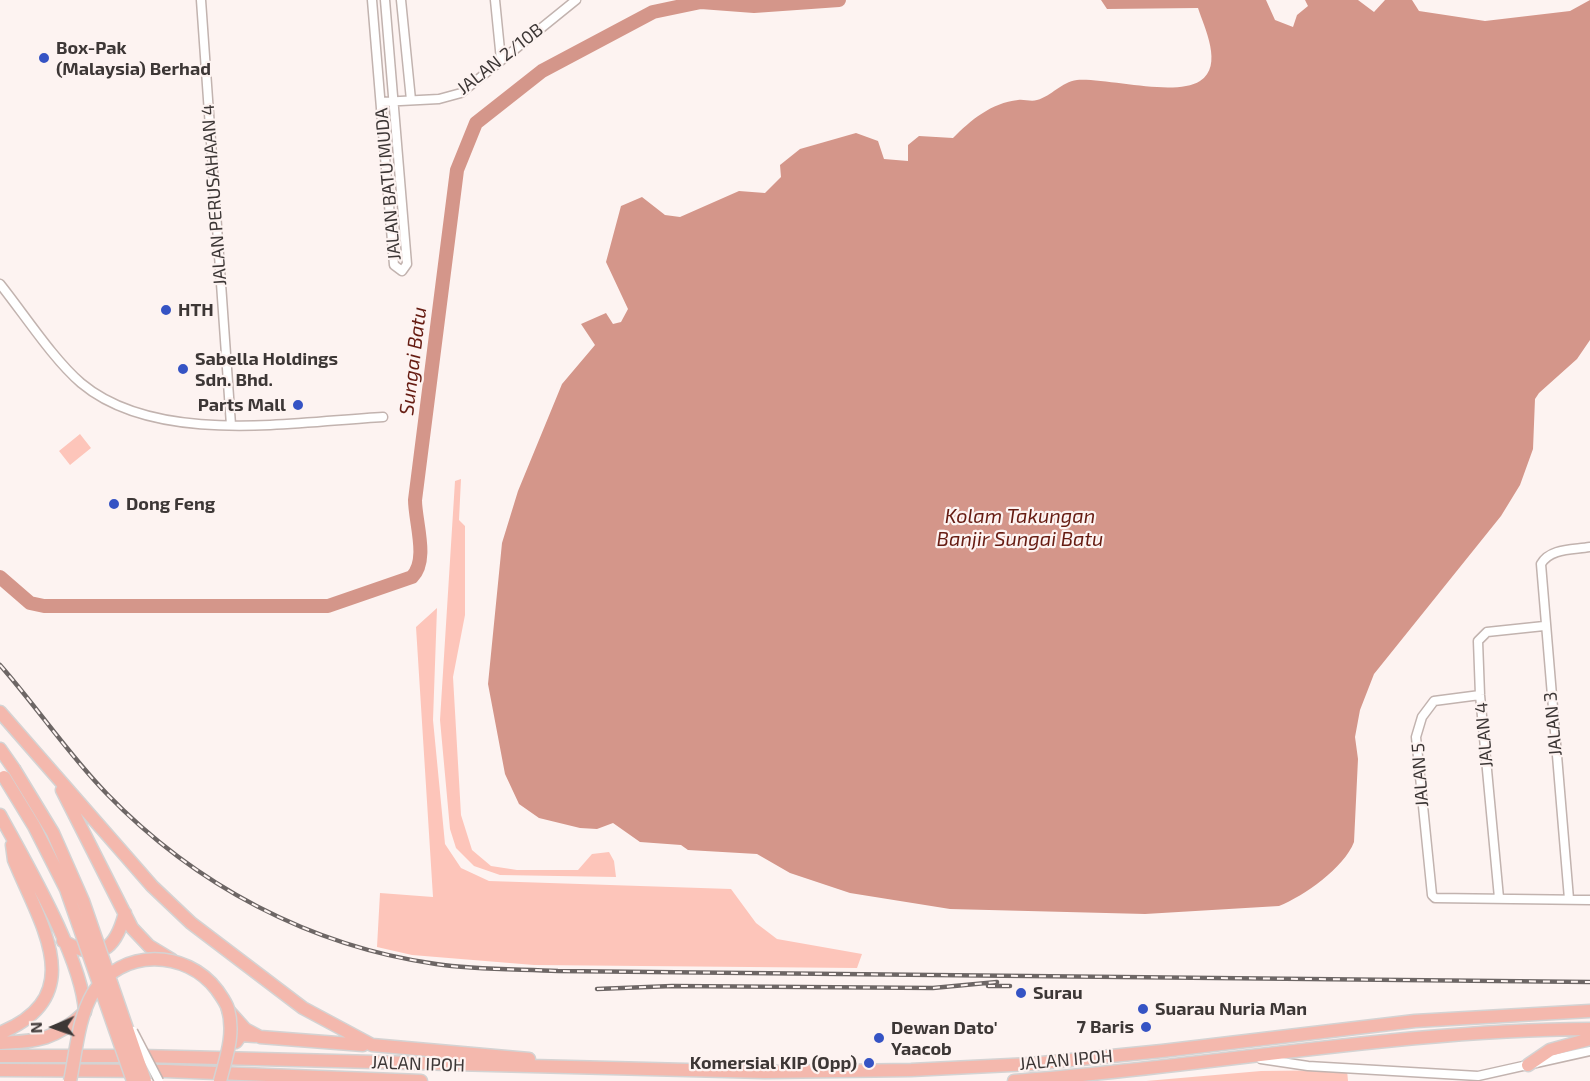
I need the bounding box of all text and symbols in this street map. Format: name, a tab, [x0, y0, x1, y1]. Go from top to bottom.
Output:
street label: JALAN 2/10B	[453, 19, 547, 99]
place label: Box-Pak (Malaysia) Berhad	[56, 37, 211, 80]
marker: Box-Pak (Malaysia) Berhad	[37, 51, 51, 65]
street label: JALAN PERUSAHAAN 4	[197, 104, 231, 286]
street label: JALAN BATU MUDA	[371, 107, 405, 261]
place label: HTH	[178, 299, 214, 321]
marker: HTH	[159, 303, 173, 317]
water label: Sungai Batu	[394, 305, 432, 417]
place label: Sabella Holdings Sdn. Bhd.	[195, 348, 338, 391]
marker: Sabella Holdings Sdn. Bhd.	[176, 362, 190, 376]
place label: Parts Mall	[198, 394, 286, 416]
marker: Parts Mall	[291, 398, 305, 412]
place label: Dong Feng	[126, 493, 215, 515]
marker: Dong Feng	[107, 497, 121, 511]
water label: Kolam Takungan Banjir Sungai Batu	[937, 504, 1103, 551]
street label: JALAN 3	[1539, 691, 1567, 757]
street label: JALAN 4	[1470, 701, 1498, 769]
street label: JALAN 5	[1407, 742, 1433, 808]
place label: Surau	[1033, 982, 1083, 1004]
marker: Surau	[1014, 986, 1028, 1000]
north arrow	[24, 997, 84, 1057]
place label: Suarau Nuria Man	[1155, 998, 1307, 1020]
marker: Suarau Nuria Man	[1136, 1002, 1150, 1016]
place label: 7 Baris	[1077, 1016, 1134, 1038]
place label: Dewan Dato' Yaacob	[891, 1017, 998, 1060]
marker: 7 Baris	[1139, 1020, 1153, 1034]
text: N	[26, 1022, 45, 1034]
marker: Dewan Dato' Yaacob	[872, 1031, 886, 1045]
street label: JALAN IPOH	[1018, 1045, 1114, 1075]
street label: JALAN IPOH	[371, 1052, 465, 1076]
place label: Komersial KIP (Opp)	[690, 1052, 857, 1074]
marker: Komersial KIP (Opp)	[862, 1056, 876, 1070]

